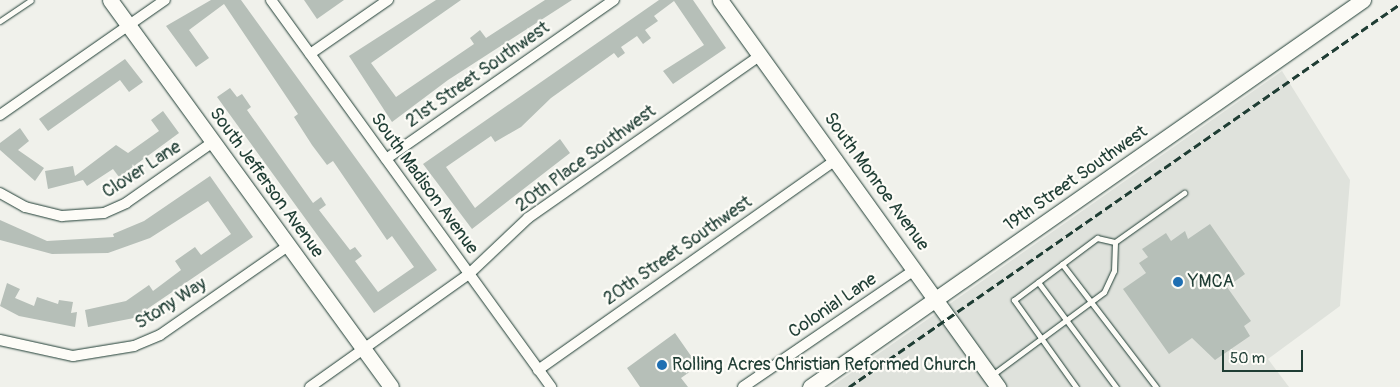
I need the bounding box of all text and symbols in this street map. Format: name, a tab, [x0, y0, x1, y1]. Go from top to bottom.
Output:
street label: 21st Street Southwest	[402, 17, 554, 133]
street label: 20th Place Southwest	[512, 101, 660, 217]
street label: South Jefferson Avenue	[204, 104, 328, 262]
street label: South Madison Avenue	[366, 109, 482, 259]
street label: South Monroe Avenue	[819, 109, 933, 255]
street label: 19th Street Southwest	[1000, 121, 1152, 237]
street label: Clover Lane	[99, 137, 185, 203]
street label: 20th Street Southwest	[600, 192, 756, 310]
street label: Colonial Lane	[785, 269, 881, 343]
place label: YMCA	[1188, 271, 1234, 293]
street label: Stony Way	[131, 274, 211, 334]
marker: YMCA	[1172, 276, 1184, 288]
scale bar	[1225, 340, 1306, 372]
text: 50 m	[1230, 349, 1265, 368]
place label: Rolling Acres Christian Reformed Church	[672, 354, 976, 376]
marker: Rolling Acres Christian Reformed Church	[656, 359, 668, 371]

